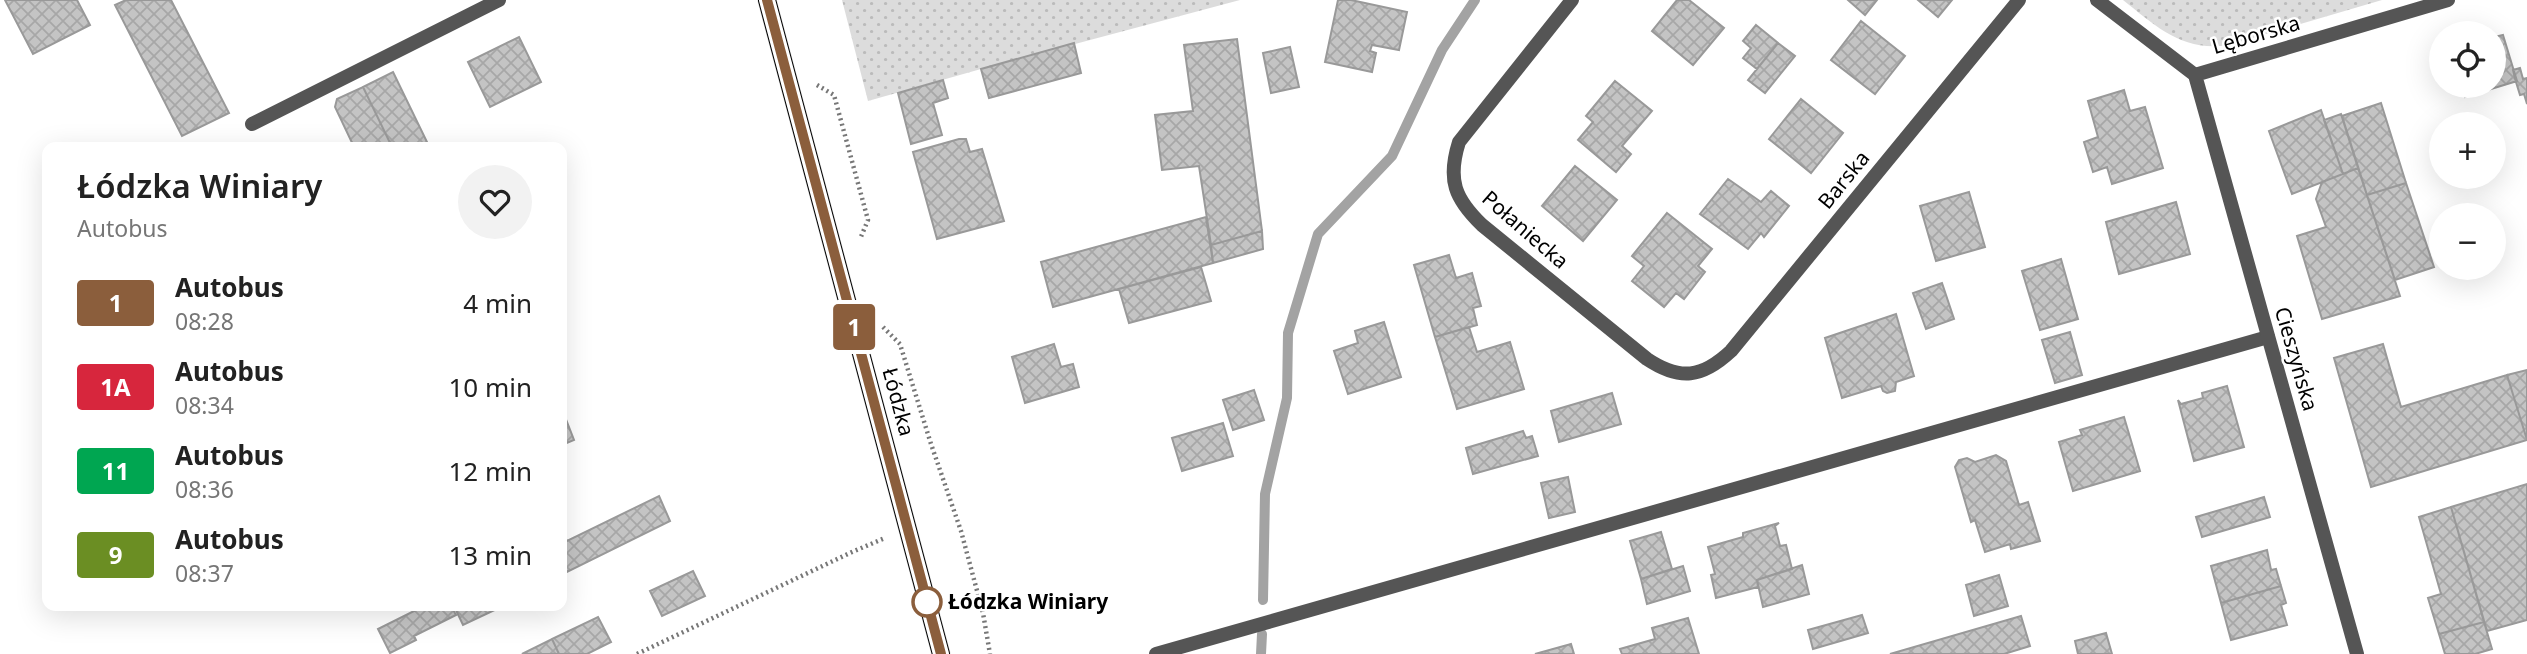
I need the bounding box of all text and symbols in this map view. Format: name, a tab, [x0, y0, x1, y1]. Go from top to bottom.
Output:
street label: Lęborska	[2209, 8, 2303, 60]
map controls	[2429, 21, 2506, 280]
button: locate	[2429, 21, 2506, 98]
button: +	[2429, 112, 2506, 189]
street label: Barska	[1811, 144, 1875, 214]
text: Łódzka Winiary	[77, 163, 322, 208]
button: heart	[458, 165, 532, 239]
street label: Połaniecka	[1476, 184, 1575, 275]
button: −	[2429, 203, 2506, 280]
text: Autobus	[77, 212, 168, 244]
text: Autobus	[175, 269, 284, 305]
text: 4 min	[463, 285, 532, 321]
text: 1	[109, 286, 122, 319]
street label: Cieszyńska	[2269, 303, 2325, 414]
line badge: 1	[831, 304, 877, 350]
text: 08:28	[175, 305, 234, 337]
text: 1	[847, 310, 861, 343]
text: Autobus	[175, 353, 284, 389]
street label: Łódzka	[876, 365, 921, 439]
text: 10 min	[448, 369, 532, 405]
text: 1A	[100, 370, 131, 403]
text: 08:34	[175, 389, 234, 421]
text: Autobus	[175, 437, 284, 473]
text: 12 min	[448, 453, 532, 489]
text: 11	[102, 454, 129, 487]
text: 08:36	[175, 473, 234, 505]
text: Autobus	[175, 521, 284, 557]
text: 13 min	[448, 537, 532, 573]
text: 9	[109, 538, 122, 571]
text: 08:37	[175, 557, 234, 589]
marker: Łódzka Winiary	[912, 587, 942, 617]
place label: Łódzka Winiary	[948, 587, 1108, 615]

